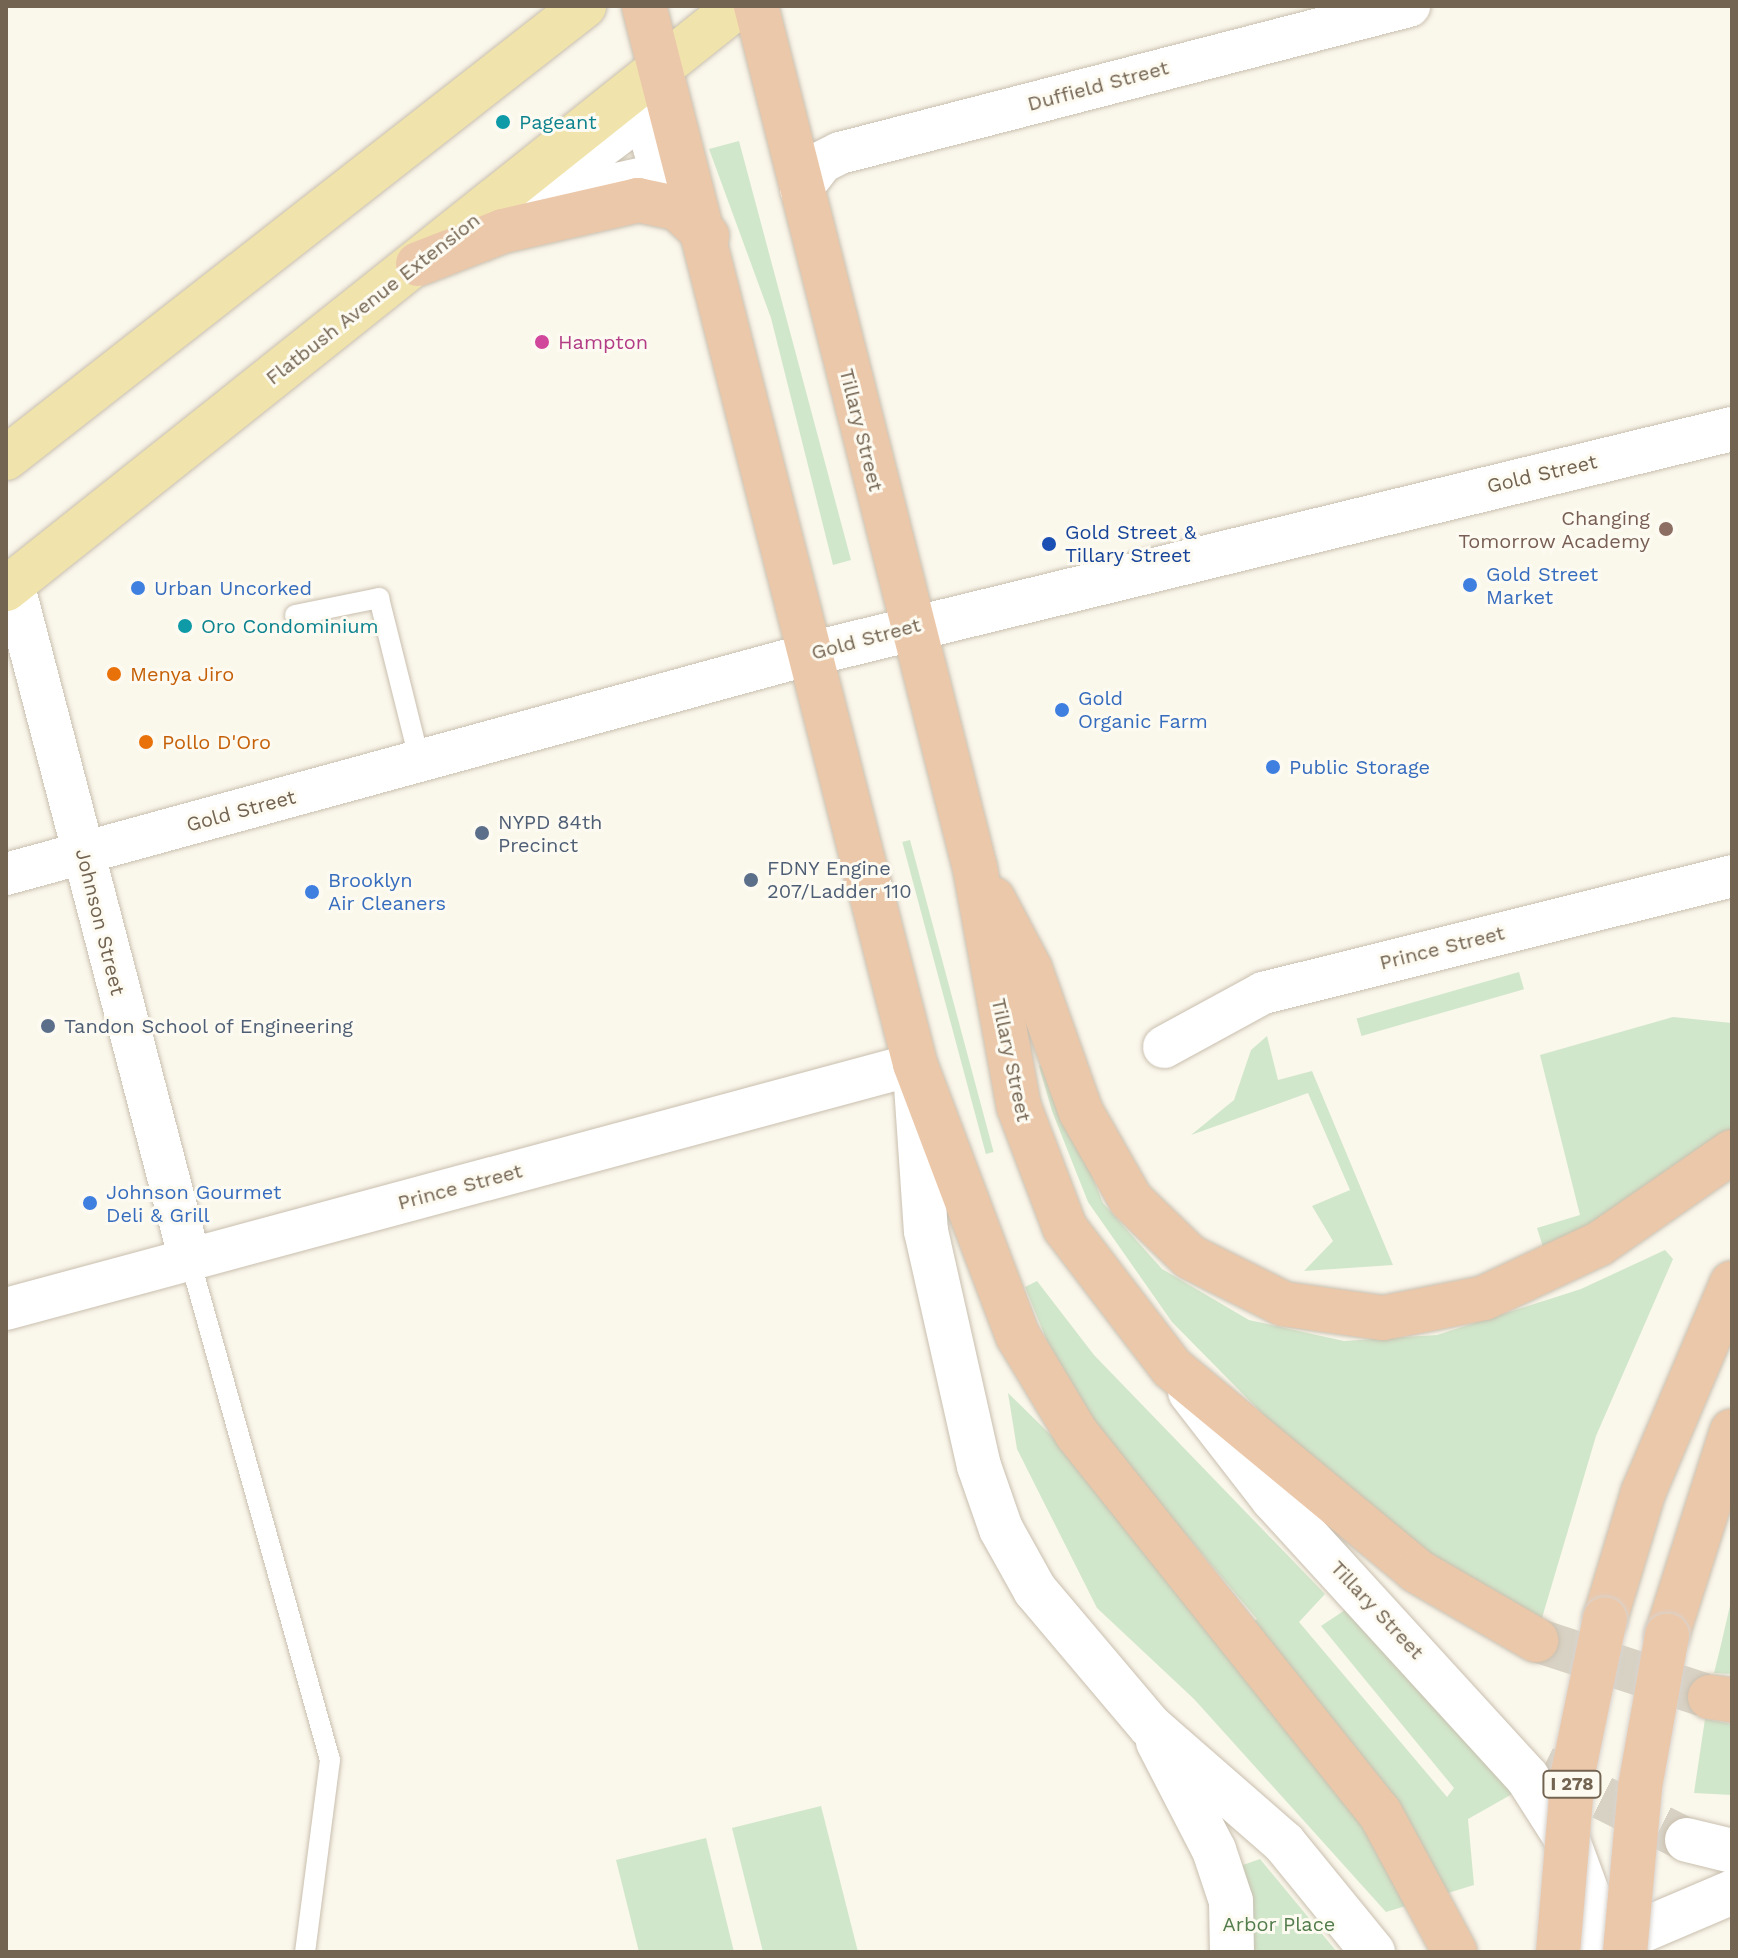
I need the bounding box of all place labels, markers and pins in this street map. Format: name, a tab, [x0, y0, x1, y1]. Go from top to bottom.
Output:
place label: Pageant	[519, 110, 597, 134]
marker: Pageant	[494, 113, 512, 131]
place label: Hampton	[558, 330, 648, 354]
marker: Hampton	[533, 333, 551, 351]
place label: Changing Tomorrow Academy	[1457, 506, 1650, 553]
place label: Gold Street & Tillary Street	[1065, 520, 1196, 567]
marker: Changing Tomorrow Academy	[1657, 520, 1675, 538]
marker: Gold Street & Tillary Street	[1040, 535, 1058, 553]
place label: Gold Street Market	[1486, 562, 1598, 609]
place label: Urban Uncorked	[154, 576, 312, 600]
marker: Gold Street Market	[1461, 576, 1479, 594]
marker: Urban Uncorked	[129, 579, 147, 597]
place label: Oro Condominium	[201, 614, 379, 638]
marker: Oro Condominium	[176, 617, 194, 635]
place label: Menya Jiro	[130, 662, 235, 686]
marker: Menya Jiro	[105, 665, 123, 683]
place label: Gold Organic Farm	[1078, 686, 1208, 733]
marker: Gold Organic Farm	[1053, 701, 1071, 719]
place label: Pollo D'Oro	[162, 730, 271, 754]
marker: Pollo D'Oro	[137, 733, 155, 751]
place label: Public Storage	[1289, 755, 1430, 779]
marker: Public Storage	[1264, 758, 1282, 776]
place label: NYPD 84th Precinct	[498, 810, 602, 857]
marker: NYPD 84th Precinct	[473, 824, 491, 842]
place label: FDNY Engine 207/Ladder 110	[767, 856, 912, 903]
place label: Brooklyn Air Cleaners	[328, 868, 446, 915]
marker: FDNY Engine 207/Ladder 110	[742, 871, 760, 889]
marker: Brooklyn Air Cleaners	[303, 883, 321, 901]
place label: Tandon School of Engineering	[64, 1014, 354, 1038]
marker: Tandon School of Engineering	[39, 1017, 57, 1035]
place label: Johnson Gourmet Deli & Grill	[106, 1180, 281, 1227]
marker: Johnson Gourmet Deli & Grill	[81, 1194, 99, 1212]

